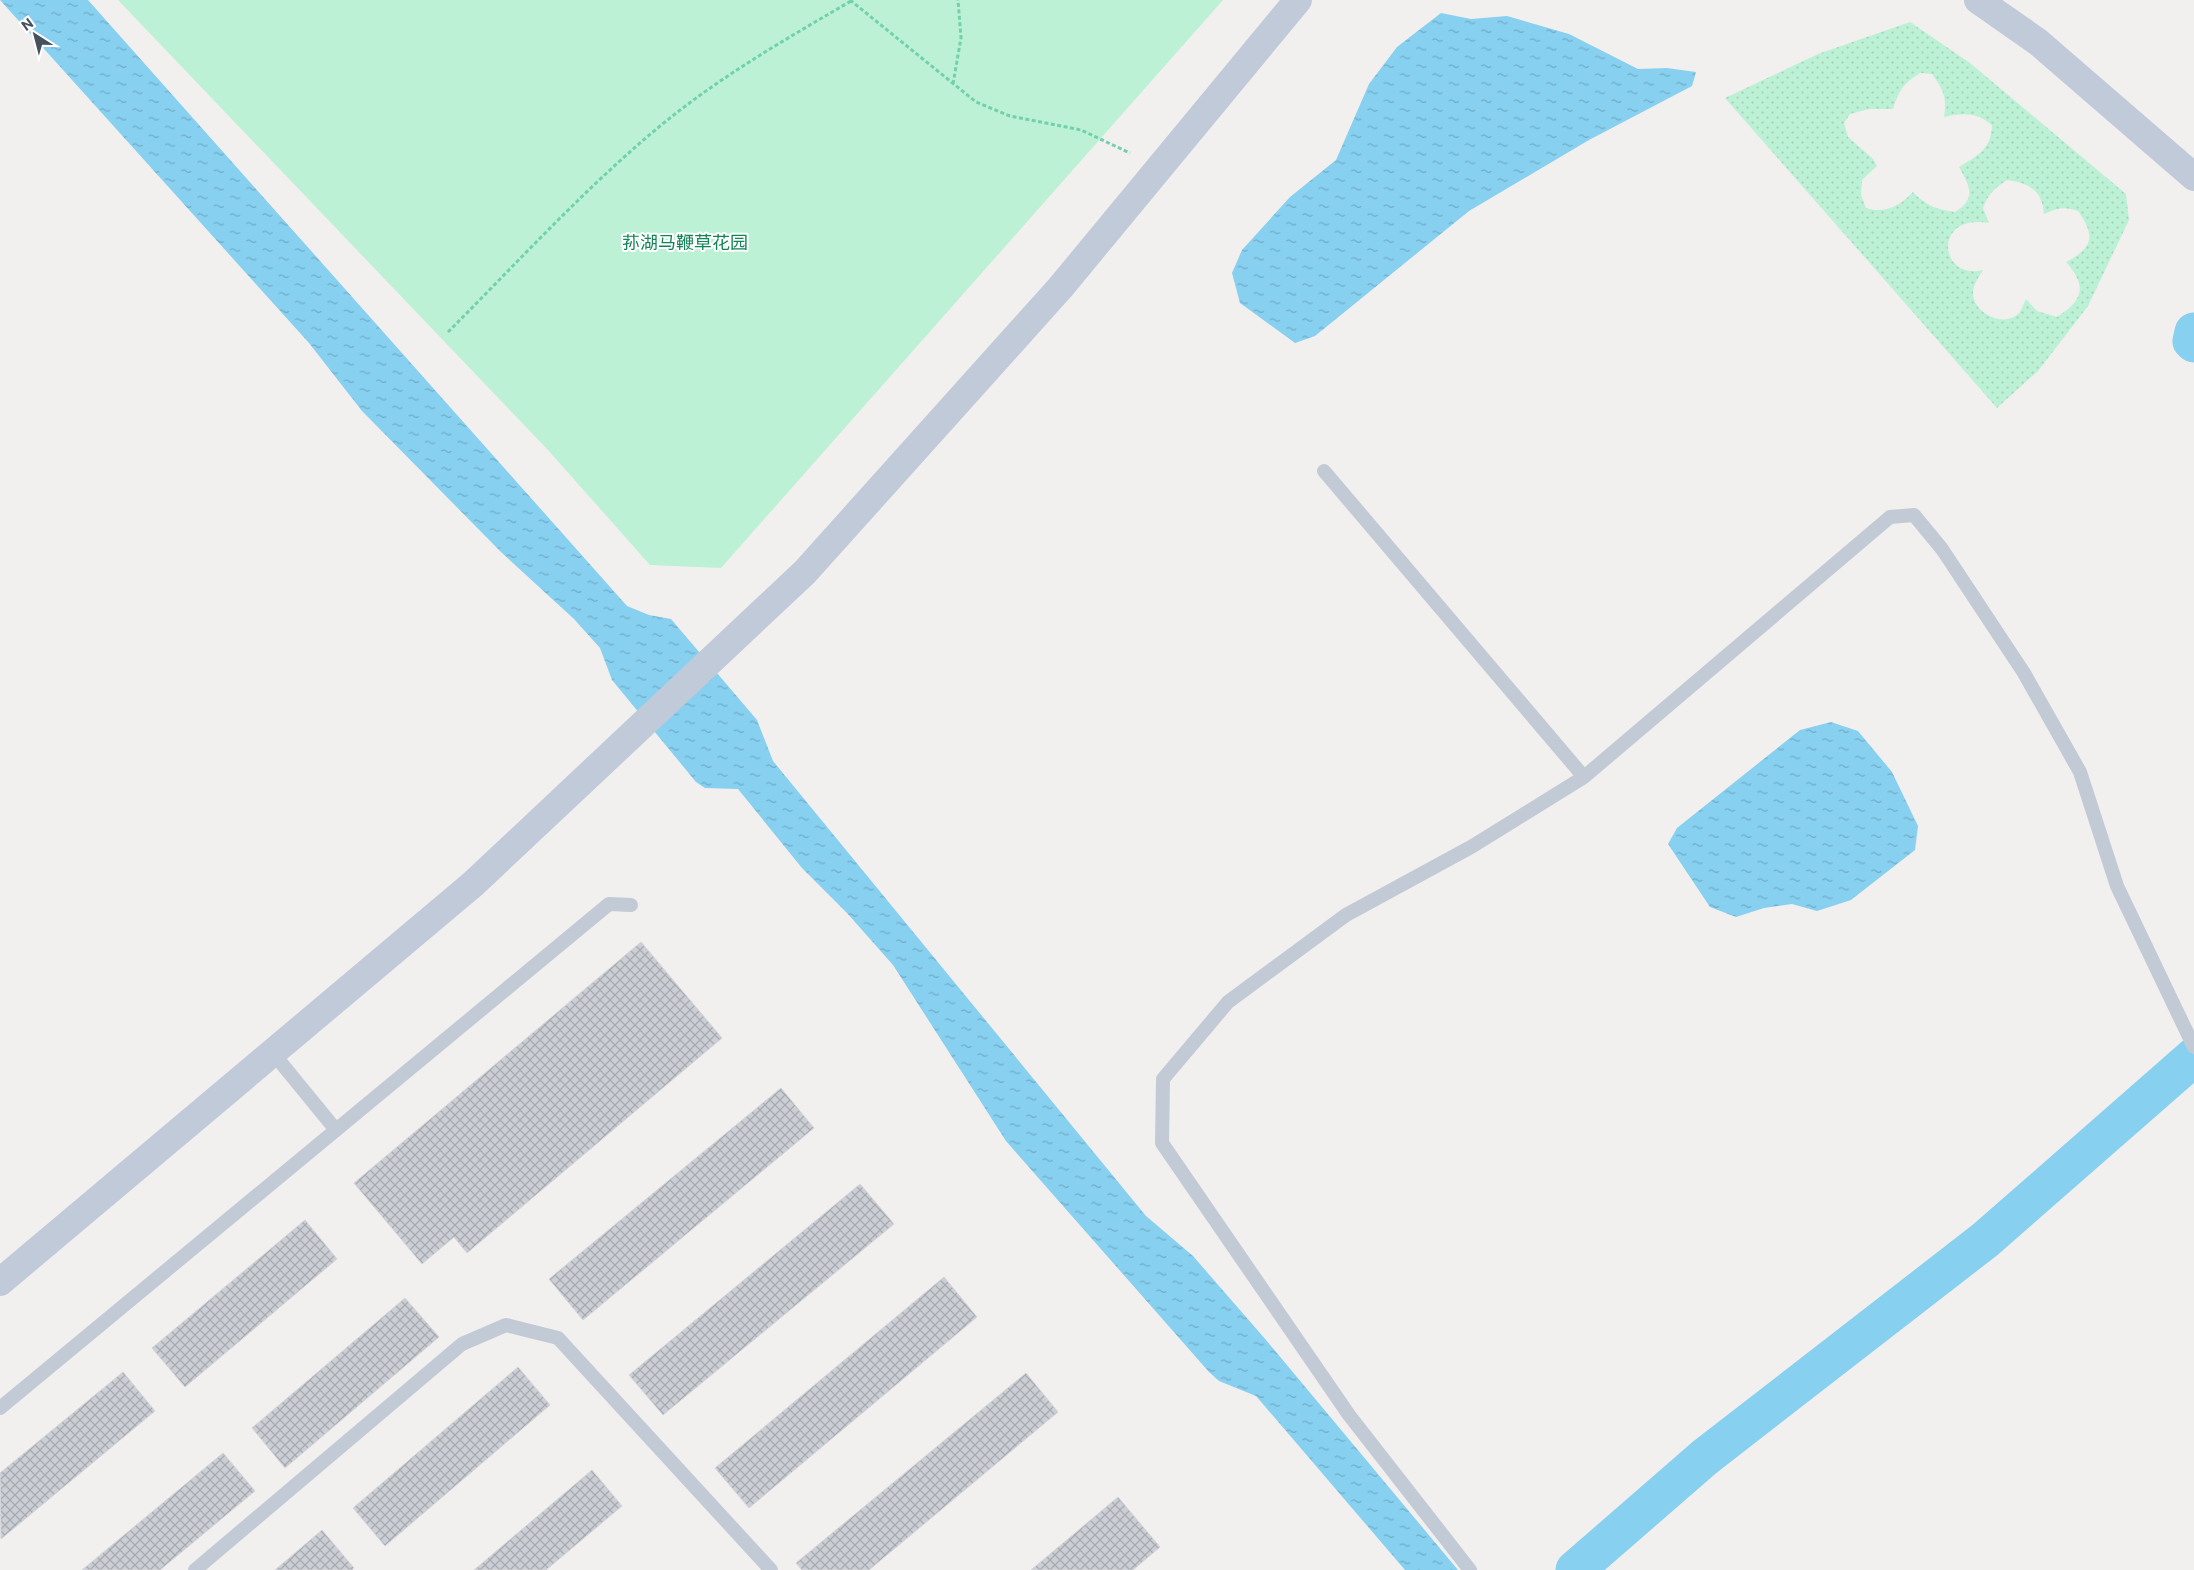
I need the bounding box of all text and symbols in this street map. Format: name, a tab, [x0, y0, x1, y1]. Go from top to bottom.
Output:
north arrow	[10, 10, 60, 60]
text: N	[18, 14, 36, 34]
park label: 荪湖马鞭草花园	[622, 231, 748, 253]

